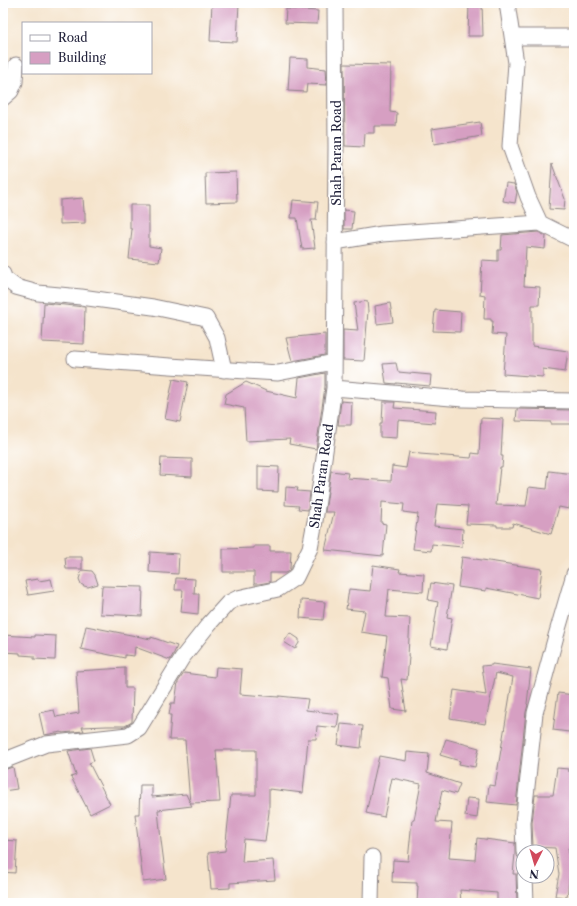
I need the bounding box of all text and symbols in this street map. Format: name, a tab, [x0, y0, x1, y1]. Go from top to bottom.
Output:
legend	[22, 22, 152, 74]
text: Road	[58, 30, 88, 45]
text: Building	[58, 50, 106, 65]
street label: Shah Paran Road	[328, 100, 344, 206]
street label: Shah Paran Road	[306, 422, 336, 529]
north arrow	[515, 844, 555, 884]
text: N	[528, 867, 540, 881]

